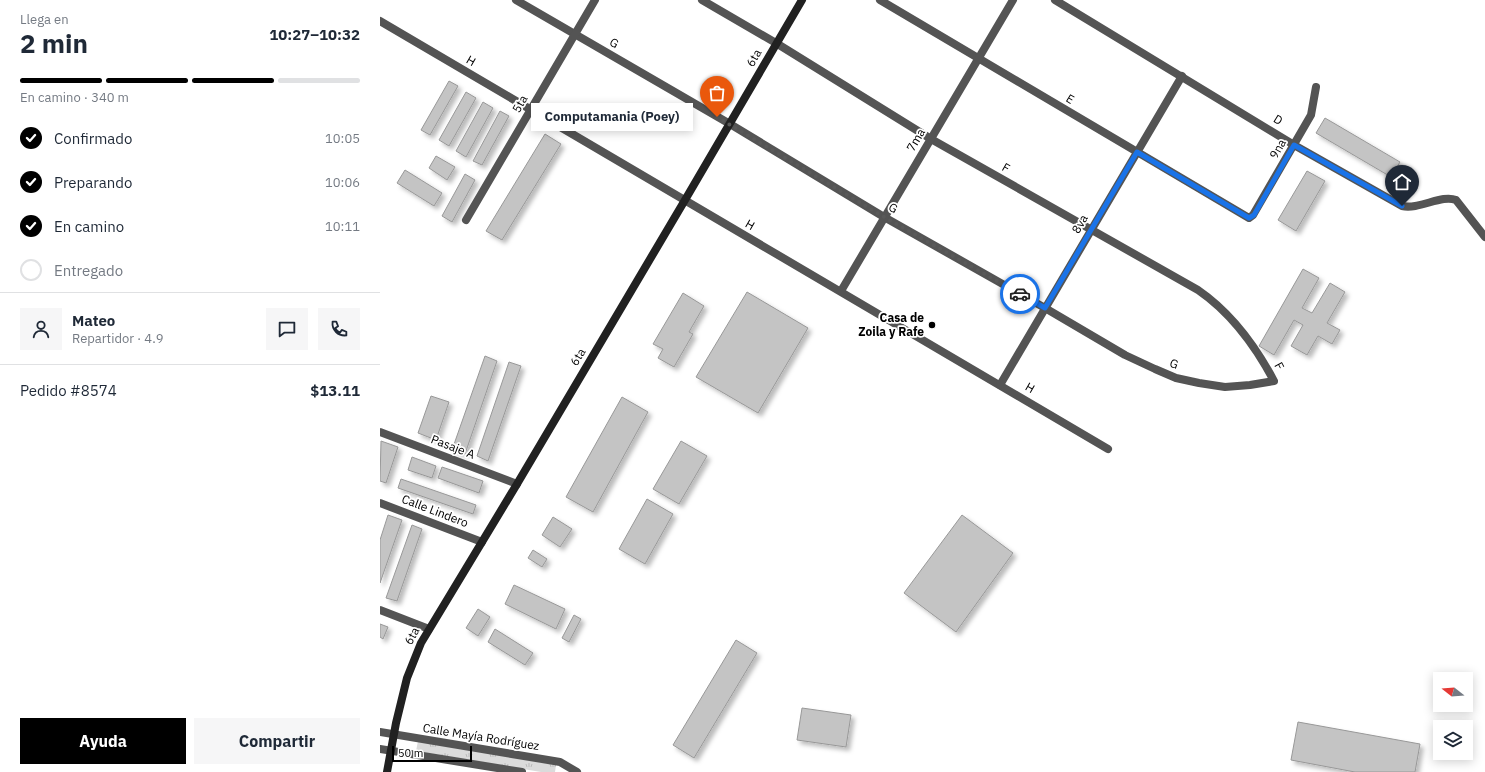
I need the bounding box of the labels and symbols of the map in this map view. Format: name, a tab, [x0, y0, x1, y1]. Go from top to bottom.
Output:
street label: G	[607, 34, 622, 51]
street label: 6ta	[743, 46, 765, 69]
street label: H	[464, 52, 479, 69]
pin	[700, 76, 734, 117]
street label: E	[1063, 90, 1077, 107]
street label: 5ta	[509, 92, 531, 115]
callout: Computamania (Poey)	[531, 103, 693, 131]
street label: D	[1271, 111, 1286, 128]
street label: 7ma	[903, 125, 929, 154]
street label: 9na	[1266, 136, 1289, 161]
street label: F	[1000, 159, 1013, 176]
pin	[1385, 165, 1419, 206]
street label: G	[886, 199, 901, 216]
street label: 8va	[1068, 211, 1091, 236]
street label: H	[743, 216, 758, 233]
courier	[1000, 274, 1040, 314]
place label: Casa de Zoila y Rafe	[858, 310, 924, 339]
marker: Casa de Zoila y Rafe	[927, 320, 937, 330]
street label: 6ta	[567, 345, 589, 368]
street label: G	[1168, 355, 1181, 372]
street label: F	[1271, 359, 1288, 373]
street label: H	[1023, 379, 1038, 396]
street label: Pasaje A	[429, 431, 478, 462]
street label: Calle Lindero	[400, 491, 471, 530]
street label: 6ta	[401, 624, 423, 647]
north arrow	[1433, 672, 1473, 712]
street label: Calle Mayía Rodríguez	[422, 720, 541, 753]
scale bar	[392, 744, 472, 763]

